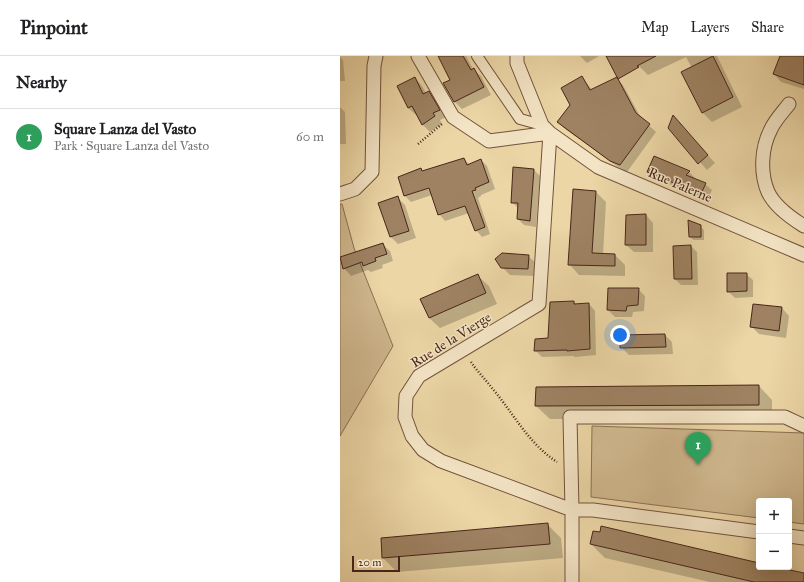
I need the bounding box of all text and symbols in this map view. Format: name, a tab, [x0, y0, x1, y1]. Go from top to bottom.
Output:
text: Pinpoint	[20, 16, 88, 39]
text: Map	[641, 19, 669, 36]
text: Layers	[691, 19, 729, 36]
text: Share	[751, 19, 784, 36]
text: Nearby	[16, 72, 67, 93]
text: Square Lanza del Vasto	[54, 120, 196, 138]
text: 1	[26, 129, 32, 145]
text: 60 m	[296, 129, 324, 145]
text: Park · Square Lanza del Vasto	[54, 138, 209, 154]
street label: Rue Palerne	[645, 164, 715, 206]
street label: Rue de la Vierge	[408, 308, 494, 371]
your location	[610, 325, 630, 345]
pin: 1	[685, 432, 711, 465]
map controls	[756, 498, 792, 570]
button: +	[756, 498, 792, 534]
button: −	[756, 534, 792, 570]
scale bar	[352, 554, 400, 573]
text: 20 m	[358, 556, 381, 569]

